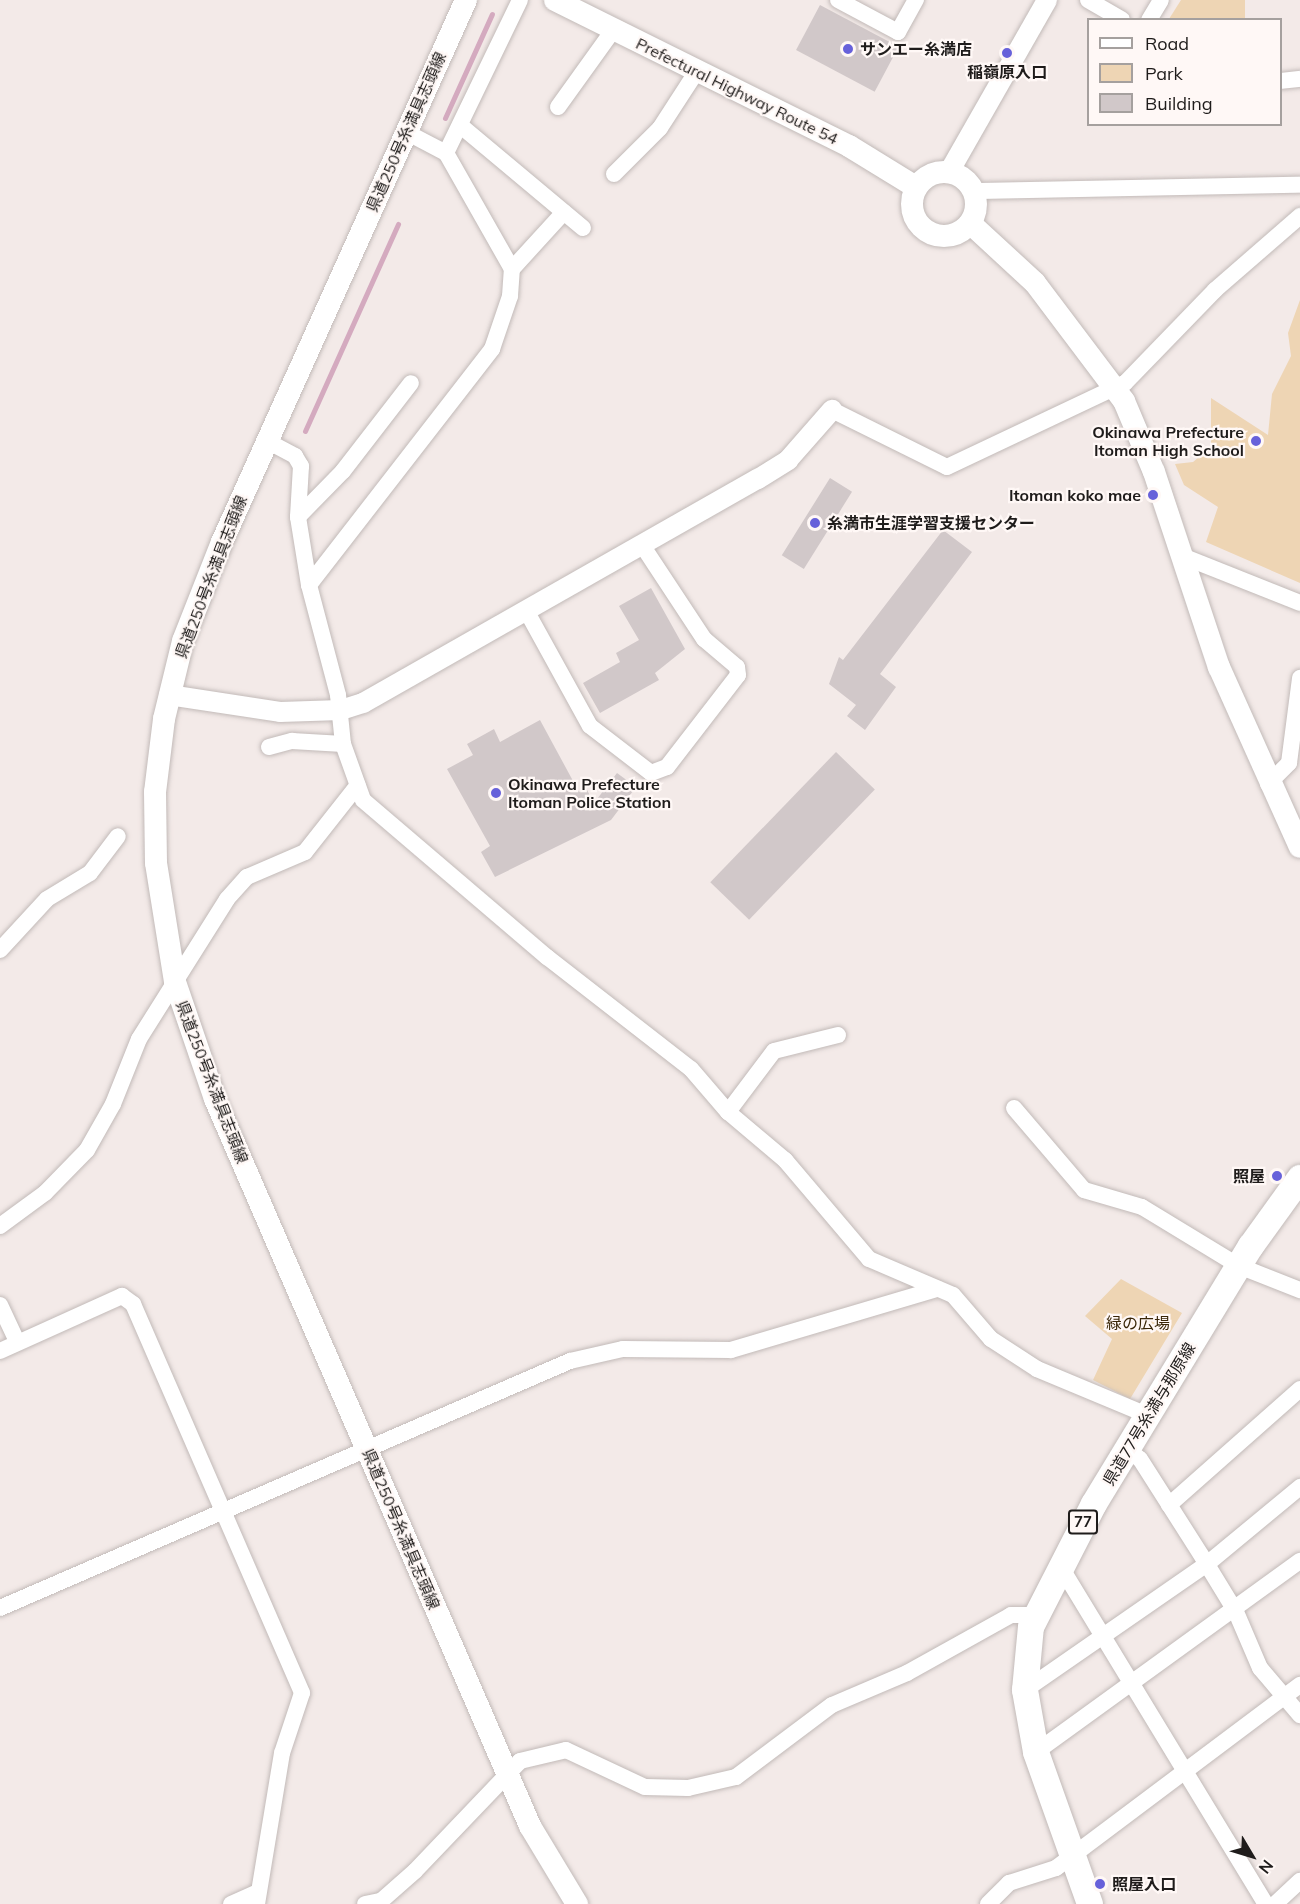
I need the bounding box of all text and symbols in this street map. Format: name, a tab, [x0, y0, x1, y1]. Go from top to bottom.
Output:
legend	[1087, 18, 1282, 126]
text: Road	[1145, 32, 1189, 55]
street label: Prefectural Highway Route 54	[633, 34, 841, 148]
place label: サンエー糸満店	[860, 39, 972, 59]
marker: サンエー糸満店	[841, 42, 855, 56]
marker: 稲嶺原入口	[1000, 46, 1014, 60]
street label: 県道250号糸満具志頭線	[362, 49, 450, 215]
place label: 稲嶺原入口	[967, 62, 1047, 82]
text: Park	[1145, 62, 1183, 85]
text: Building	[1145, 92, 1213, 115]
place label: Okinawa Prefecture Itoman High School	[1092, 422, 1244, 460]
marker: Okinawa Prefecture Itoman High School	[1249, 434, 1263, 448]
place label: Itoman koko mae	[1009, 485, 1141, 505]
marker: Itoman koko mae	[1146, 488, 1160, 502]
street label: 県道250号糸満具志頭線	[171, 493, 251, 661]
place label: 糸満市生涯学習支援センター	[827, 513, 1035, 533]
marker: 糸満市生涯学習支援センター	[808, 516, 822, 530]
place label: Okinawa Prefecture Itoman Police Station	[508, 774, 671, 812]
marker: Okinawa Prefecture Itoman Police Station	[489, 786, 503, 800]
street label: 県道250号糸満具志頭線	[172, 998, 252, 1166]
place label: 照屋	[1233, 1166, 1265, 1186]
marker: 照屋	[1270, 1169, 1284, 1183]
park label: 緑の広場	[1106, 1313, 1170, 1333]
street label: 県道77号糸満与那原線	[1099, 1339, 1199, 1489]
street label: 県道250号糸満具志頭線	[358, 1446, 444, 1612]
road number: 77	[1068, 1510, 1098, 1534]
north arrow	[1222, 1826, 1282, 1886]
text: N	[1255, 1856, 1278, 1878]
place label: 照屋入口	[1112, 1874, 1176, 1894]
marker: 照屋入口	[1093, 1877, 1107, 1891]

